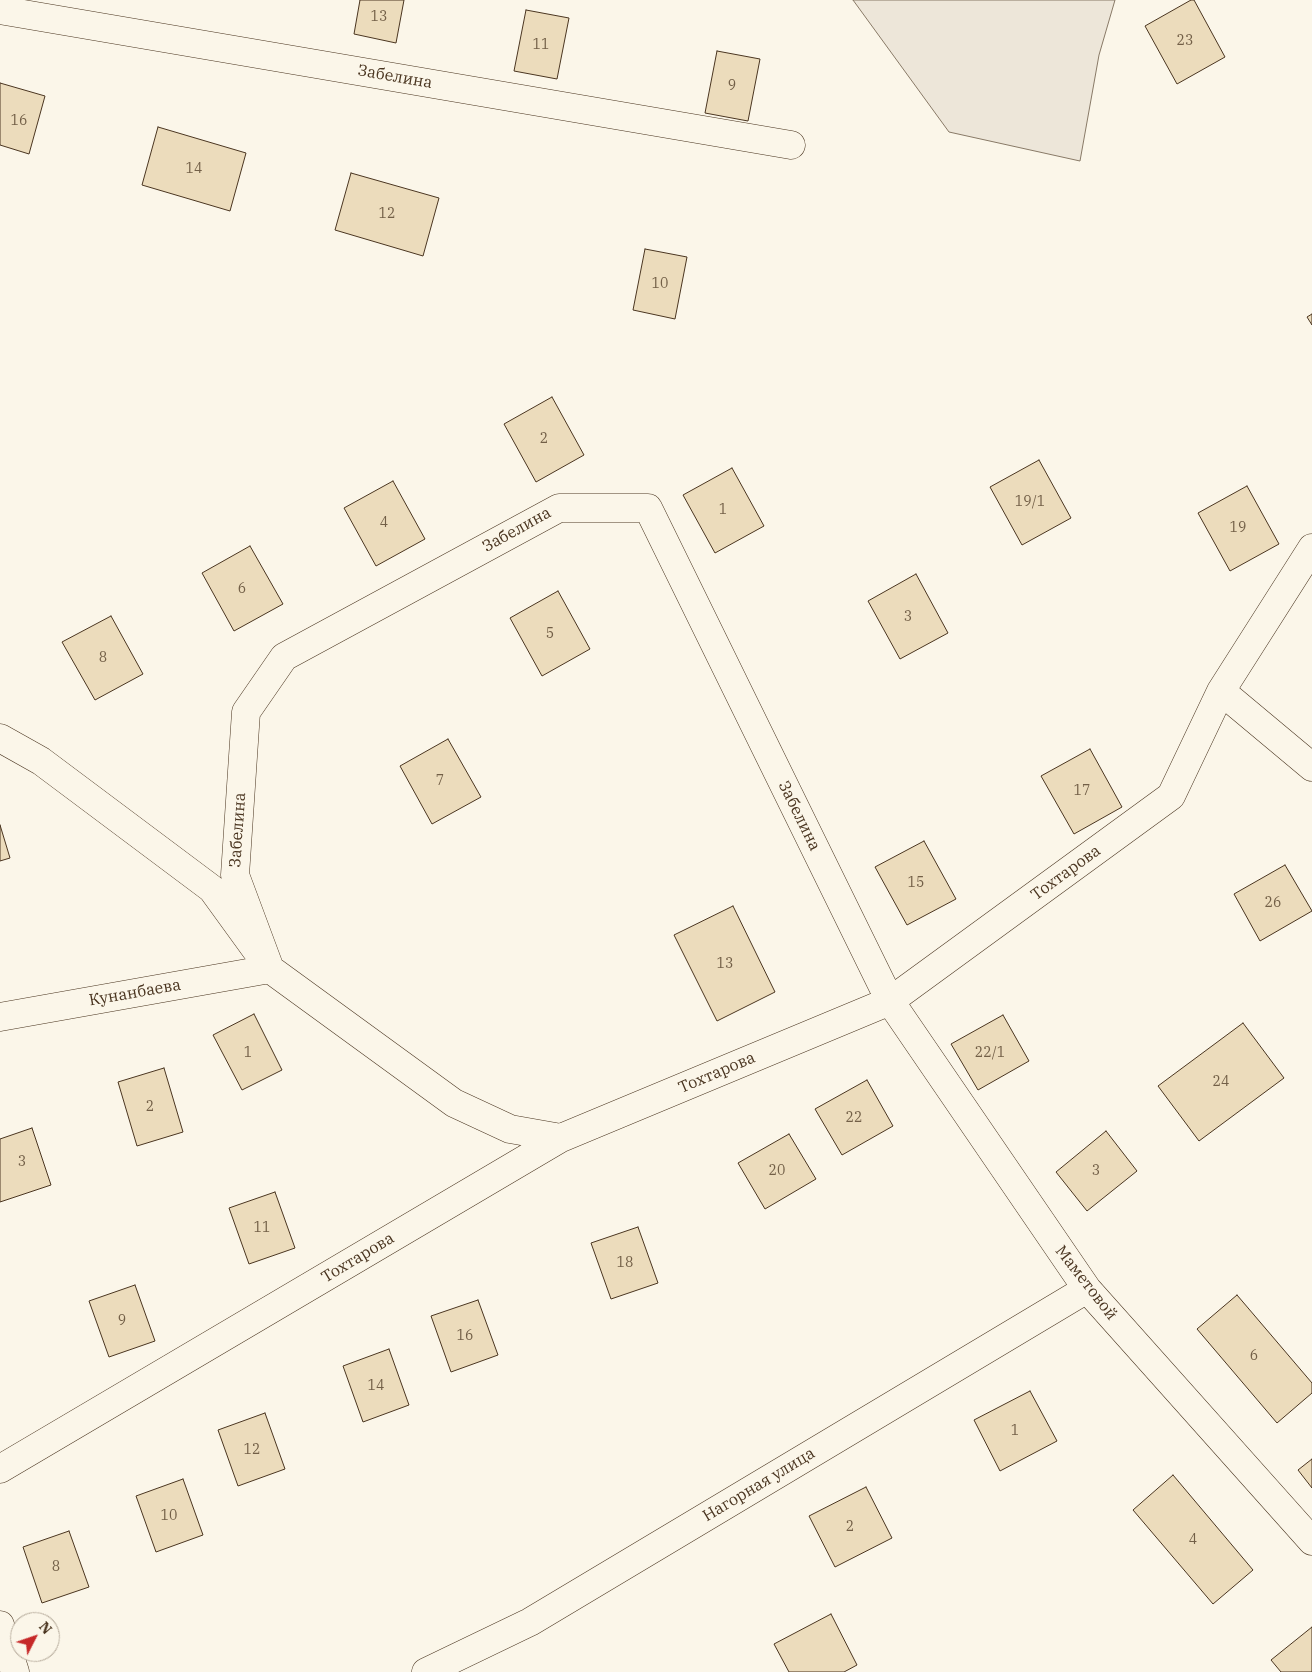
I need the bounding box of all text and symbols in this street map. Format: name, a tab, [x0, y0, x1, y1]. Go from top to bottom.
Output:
house number: 13	[371, 9, 387, 25]
house number: 23	[1177, 33, 1193, 49]
house number: 11	[533, 37, 549, 53]
street label: Забелина	[356, 61, 434, 93]
house number: 9	[728, 78, 736, 94]
house number: 16	[11, 113, 27, 129]
house number: 14	[186, 161, 202, 177]
house number: 12	[379, 206, 395, 222]
house number: 10	[652, 276, 668, 292]
house number: 2	[540, 431, 548, 447]
house number: 19/1	[1015, 494, 1045, 510]
house number: 1	[719, 502, 727, 518]
street label: Забелина	[479, 503, 555, 557]
house number: 4	[380, 515, 388, 531]
house number: 19	[1230, 520, 1246, 536]
house number: 6	[238, 581, 246, 597]
house number: 3	[904, 609, 912, 625]
house number: 5	[546, 626, 554, 642]
house number: 8	[99, 650, 107, 666]
house number: 7	[436, 773, 444, 789]
street label: Забелина	[774, 778, 824, 854]
house number: 17	[1074, 783, 1090, 799]
street label: Забелина	[226, 792, 250, 868]
street label: Тохтарова	[1027, 841, 1105, 905]
house number: 15	[908, 875, 924, 891]
house number: 26	[1265, 895, 1281, 911]
house number: 13	[717, 956, 733, 972]
street label: Кунанбаева	[88, 975, 182, 1011]
house number: 1	[244, 1045, 252, 1061]
house number: 22/1	[975, 1045, 1005, 1061]
street label: Тохтарова	[676, 1048, 758, 1098]
house number: 24	[1213, 1074, 1229, 1090]
house number: 2	[146, 1099, 154, 1115]
house number: 22	[846, 1110, 862, 1126]
house number: 3	[18, 1154, 26, 1170]
house number: 20	[769, 1163, 785, 1179]
house number: 3	[1092, 1163, 1100, 1179]
house number: 11	[254, 1220, 270, 1236]
street label: Тохтарова	[318, 1229, 398, 1287]
street label: Маметовой	[1051, 1242, 1121, 1324]
house number: 18	[617, 1255, 633, 1271]
house number: 9	[118, 1313, 126, 1329]
house number: 16	[457, 1328, 473, 1344]
house number: 6	[1250, 1348, 1258, 1364]
house number: 14	[368, 1378, 384, 1394]
house number: 1	[1011, 1423, 1019, 1439]
house number: 12	[244, 1442, 260, 1458]
street label: Нагорная улица	[699, 1444, 819, 1526]
house number: 10	[161, 1508, 177, 1524]
house number: 2	[846, 1519, 854, 1535]
house number: 4	[1189, 1532, 1197, 1548]
house number: 8	[52, 1559, 60, 1575]
north arrow	[10, 1612, 60, 1662]
text: N	[35, 1618, 56, 1638]

